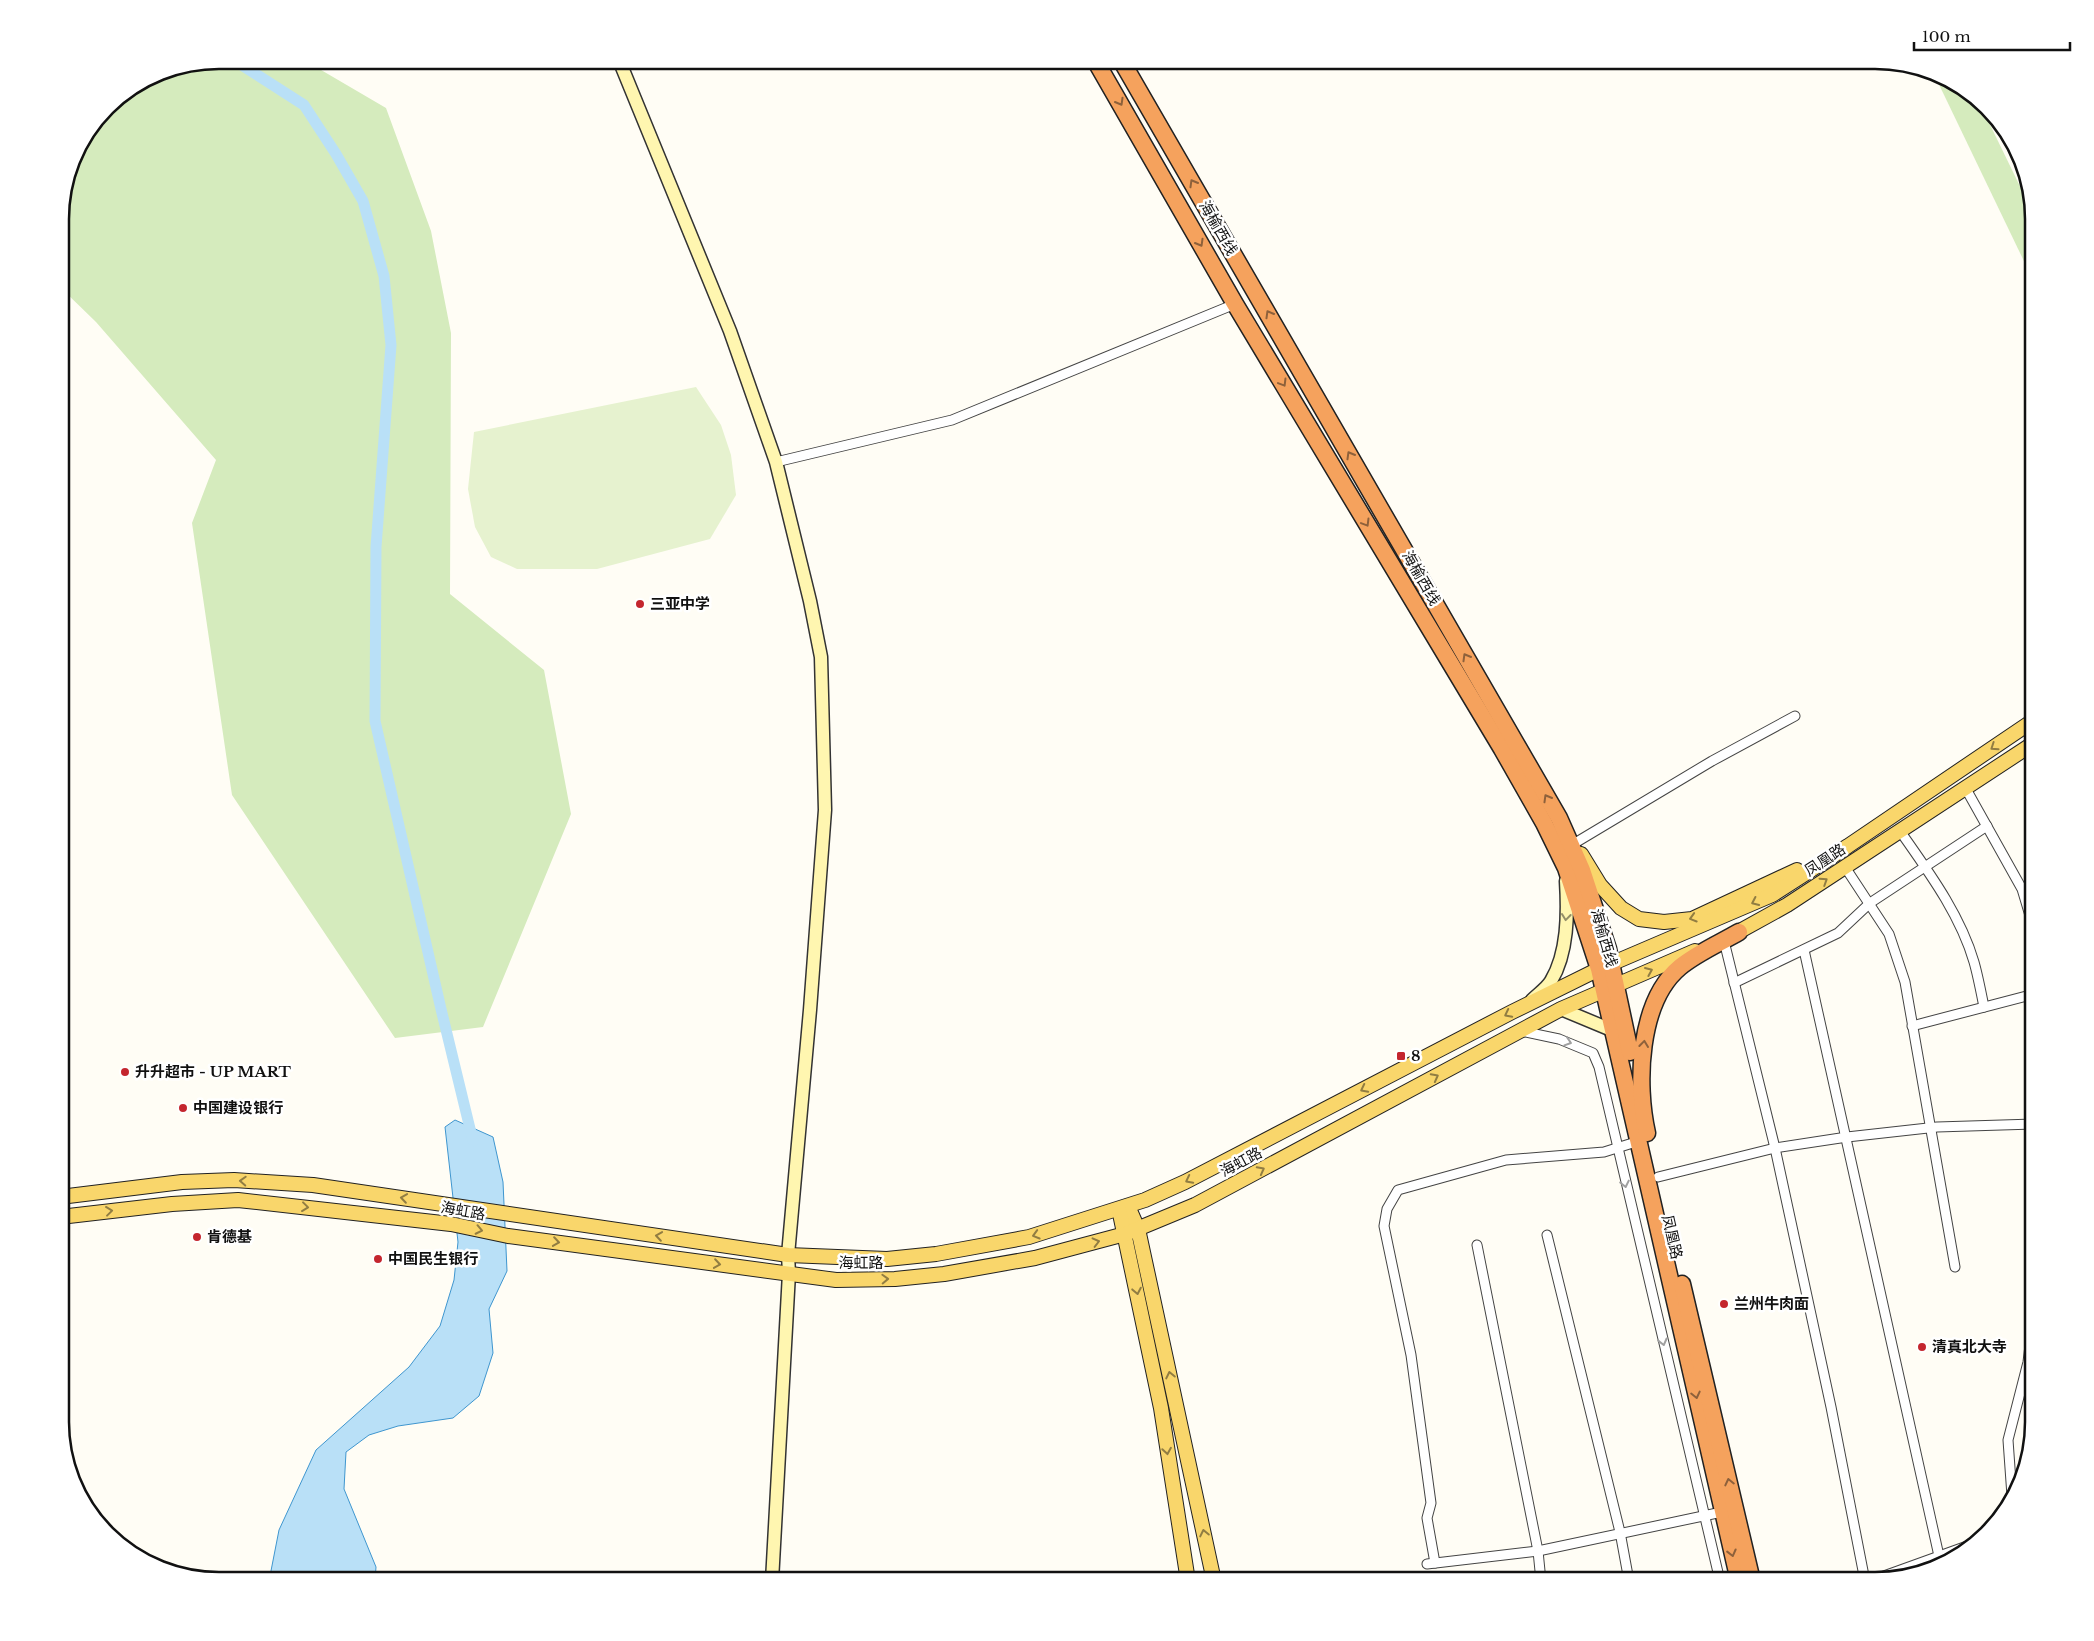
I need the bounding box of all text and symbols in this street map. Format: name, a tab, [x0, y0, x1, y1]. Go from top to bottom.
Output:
scale bar	[1914, 20, 2070, 52]
text: 100 m	[1922, 27, 1971, 46]
one-way arrow	[1113, 97, 1123, 106]
one-way arrow	[1189, 180, 1199, 189]
street label: 海榆西线	[1195, 197, 1242, 258]
one-way arrow	[1194, 238, 1204, 247]
one-way arrow	[1265, 311, 1275, 320]
one-way arrow	[1276, 378, 1286, 387]
one-way arrow	[1346, 452, 1356, 461]
one-way arrow	[1360, 517, 1370, 526]
street label: 海榆西线	[1398, 547, 1445, 608]
place label: 三亚中学	[650, 594, 710, 613]
marker: 三亚中学	[634, 598, 646, 610]
one-way arrow	[1462, 653, 1472, 662]
one-way arrow	[1990, 741, 1999, 750]
one-way arrow	[1544, 794, 1554, 803]
street label: 凤凰路	[1801, 839, 1849, 880]
one-way arrow	[1818, 878, 1828, 887]
one-way arrow	[1751, 896, 1760, 907]
street label: 海榆西线	[1587, 906, 1622, 969]
one-way arrow	[1689, 912, 1697, 922]
one-way arrow	[1561, 913, 1572, 921]
one-way arrow	[1644, 966, 1653, 977]
one-way arrow	[1504, 1008, 1513, 1018]
one-way arrow	[1564, 1037, 1572, 1047]
one-way arrow	[1638, 1040, 1649, 1048]
place label: 8	[1411, 1046, 1421, 1065]
marker: 8	[1395, 1050, 1407, 1062]
place label: 升升超市 - UP MART	[135, 1062, 292, 1081]
marker: 升升超市 - UP MART	[119, 1066, 131, 1078]
one-way arrow	[1430, 1074, 1439, 1084]
one-way arrow	[1360, 1083, 1369, 1093]
place label: 中国建设银行	[193, 1098, 283, 1117]
marker: 中国建设银行	[177, 1102, 189, 1114]
street label: 海虹路	[1216, 1143, 1265, 1181]
one-way arrow	[1255, 1166, 1264, 1176]
one-way arrow	[1185, 1174, 1194, 1184]
one-way arrow	[239, 1175, 247, 1186]
one-way arrow	[1619, 1180, 1630, 1188]
one-way arrow	[400, 1193, 408, 1204]
street label: 海虹路	[439, 1197, 487, 1224]
one-way arrow	[302, 1201, 310, 1212]
one-way arrow	[105, 1206, 113, 1217]
street label: 凤凰路	[1658, 1213, 1687, 1261]
one-way arrow	[475, 1224, 483, 1235]
place label: 肯德基	[207, 1227, 252, 1246]
one-way arrow	[1032, 1229, 1040, 1239]
marker: 肯德基	[191, 1231, 203, 1243]
one-way arrow	[655, 1231, 663, 1242]
one-way arrow	[552, 1236, 560, 1247]
one-way arrow	[1092, 1237, 1101, 1248]
place label: 中国民生银行	[388, 1249, 478, 1268]
marker: 中国民生银行	[372, 1253, 384, 1265]
street label: 海虹路	[838, 1253, 884, 1272]
one-way arrow	[713, 1258, 721, 1268]
one-way arrow	[881, 1274, 889, 1285]
one-way arrow	[1131, 1287, 1141, 1295]
place label: 兰州牛肉面	[1734, 1294, 1809, 1313]
marker: 兰州牛肉面	[1718, 1298, 1730, 1310]
place label: 清真北大寺	[1932, 1337, 2007, 1356]
one-way arrow	[1657, 1338, 1668, 1347]
marker: 清真北大寺	[1916, 1341, 1928, 1353]
one-way arrow	[1165, 1370, 1175, 1379]
one-way arrow	[1690, 1390, 1701, 1399]
one-way arrow	[1162, 1446, 1172, 1455]
one-way arrow	[1724, 1478, 1735, 1487]
one-way arrow	[1199, 1529, 1210, 1538]
one-way arrow	[1726, 1548, 1737, 1557]

